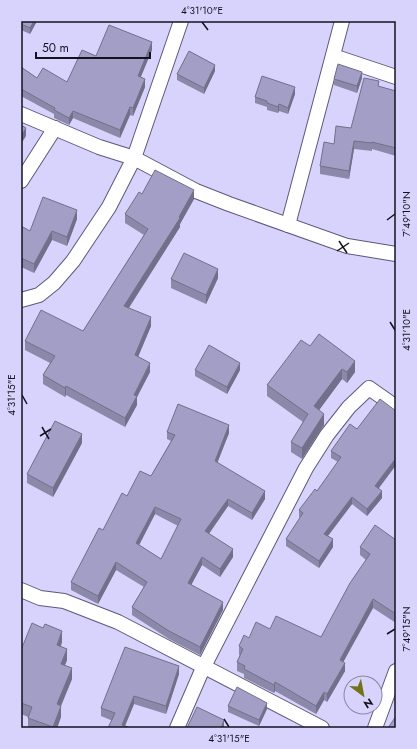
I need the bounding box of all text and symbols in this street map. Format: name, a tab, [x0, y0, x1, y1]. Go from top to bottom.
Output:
text: 4°31'10"E	[181, 3, 223, 18]
scale bar	[36, 34, 150, 60]
text: 50 m	[42, 39, 69, 57]
text: 7°49'10"N	[399, 191, 414, 237]
text: 4°31'10"E	[399, 309, 414, 351]
text: 4°31'15"E	[4, 374, 19, 416]
text: 7°49'15"N	[399, 606, 414, 652]
north arrow	[343, 675, 383, 715]
text: N	[360, 694, 376, 713]
text: 4°31'15"E	[208, 731, 250, 746]

